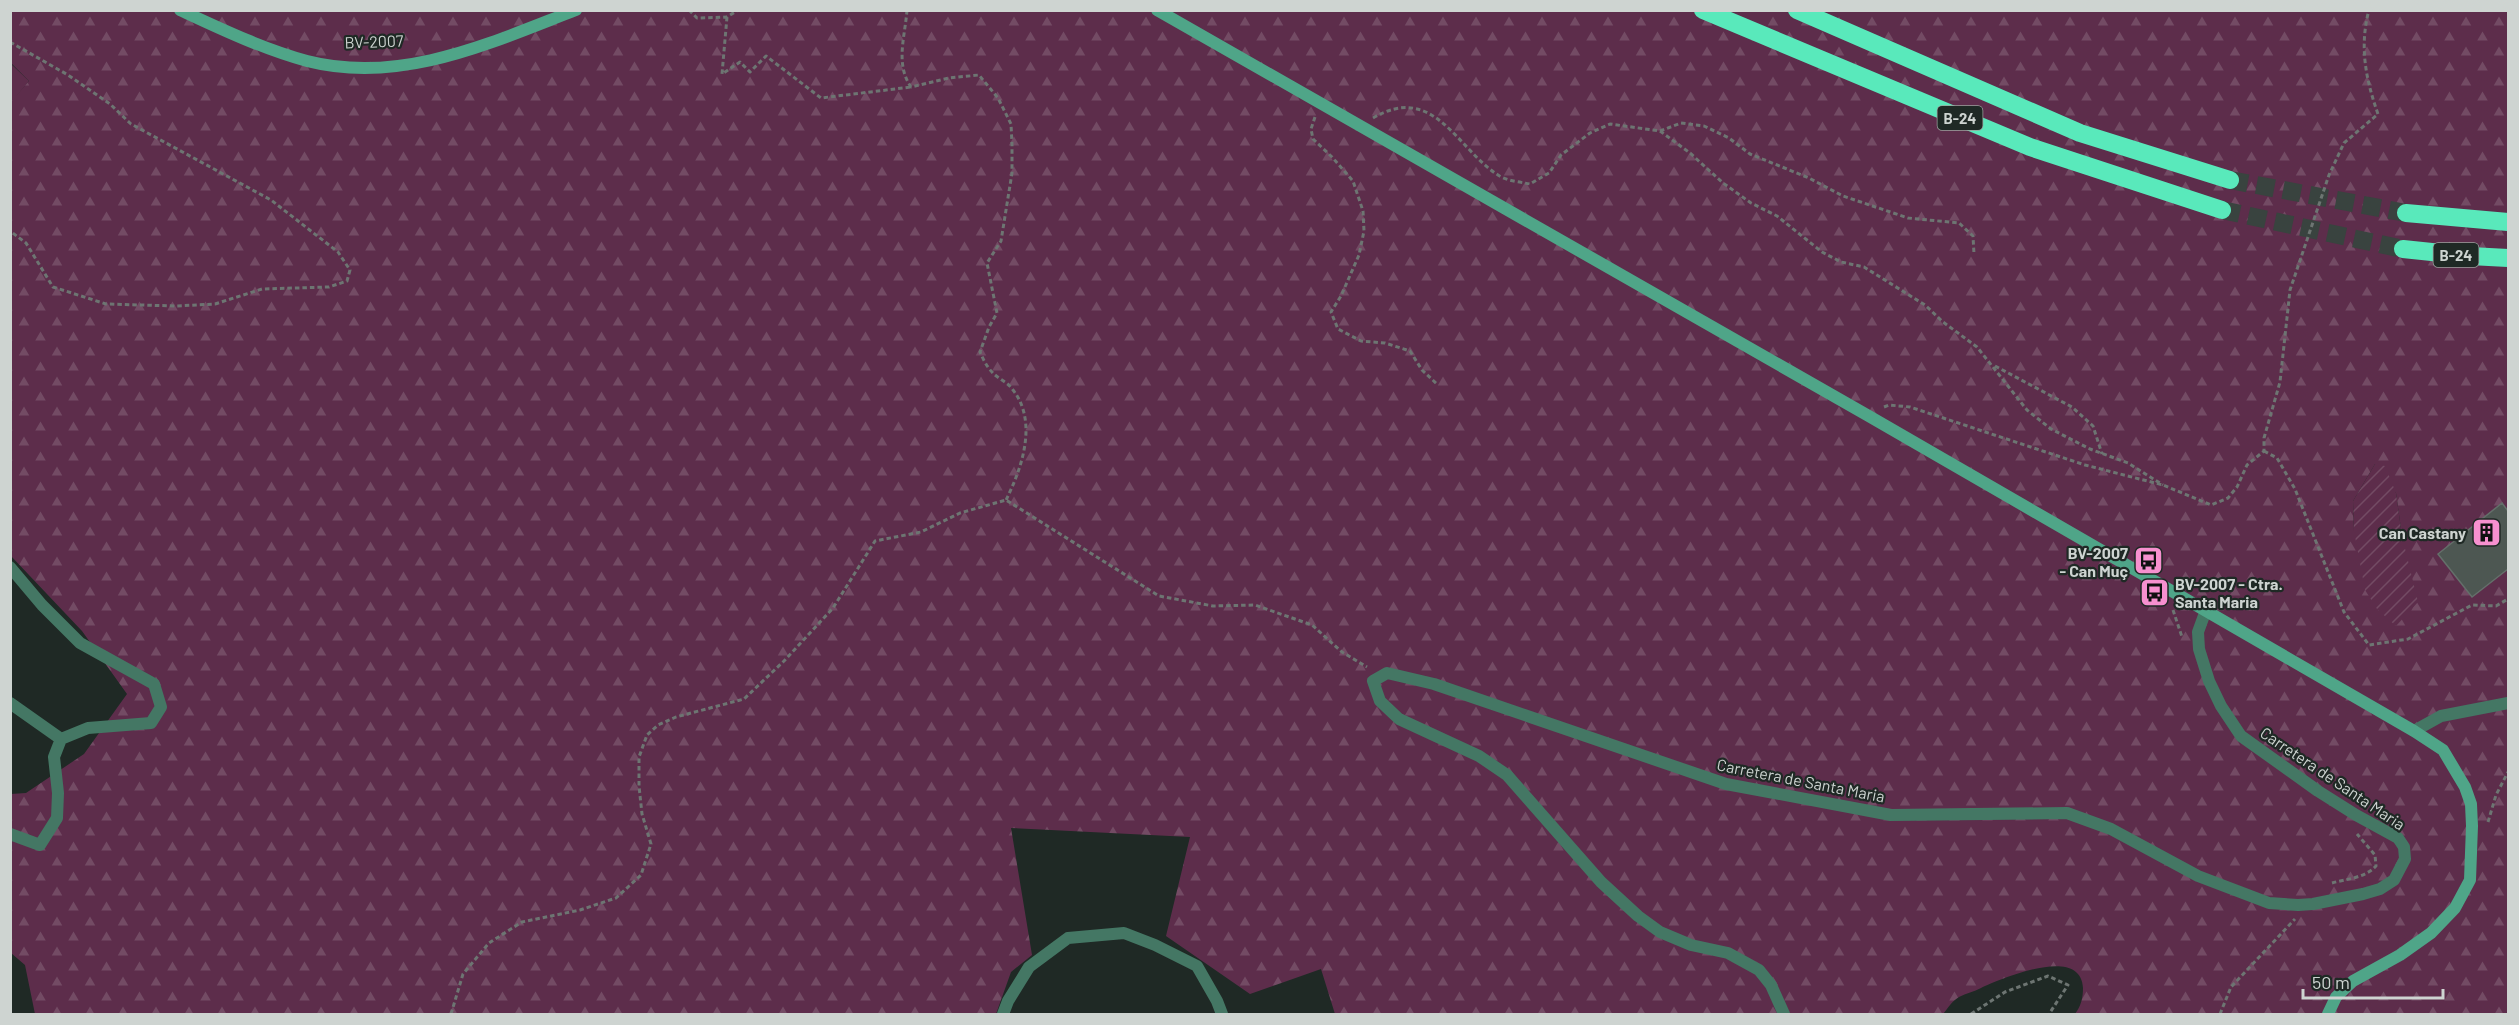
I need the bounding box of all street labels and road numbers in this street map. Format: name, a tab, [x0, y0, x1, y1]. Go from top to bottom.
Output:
street label: BV-2007	[344, 30, 404, 52]
road number: B-24	[1938, 106, 1982, 130]
road number: B-24	[2434, 243, 2478, 267]
street label: Carretera de Santa Maria	[2257, 722, 2409, 834]
street label: Carretera de Santa Maria	[1715, 754, 1887, 806]

